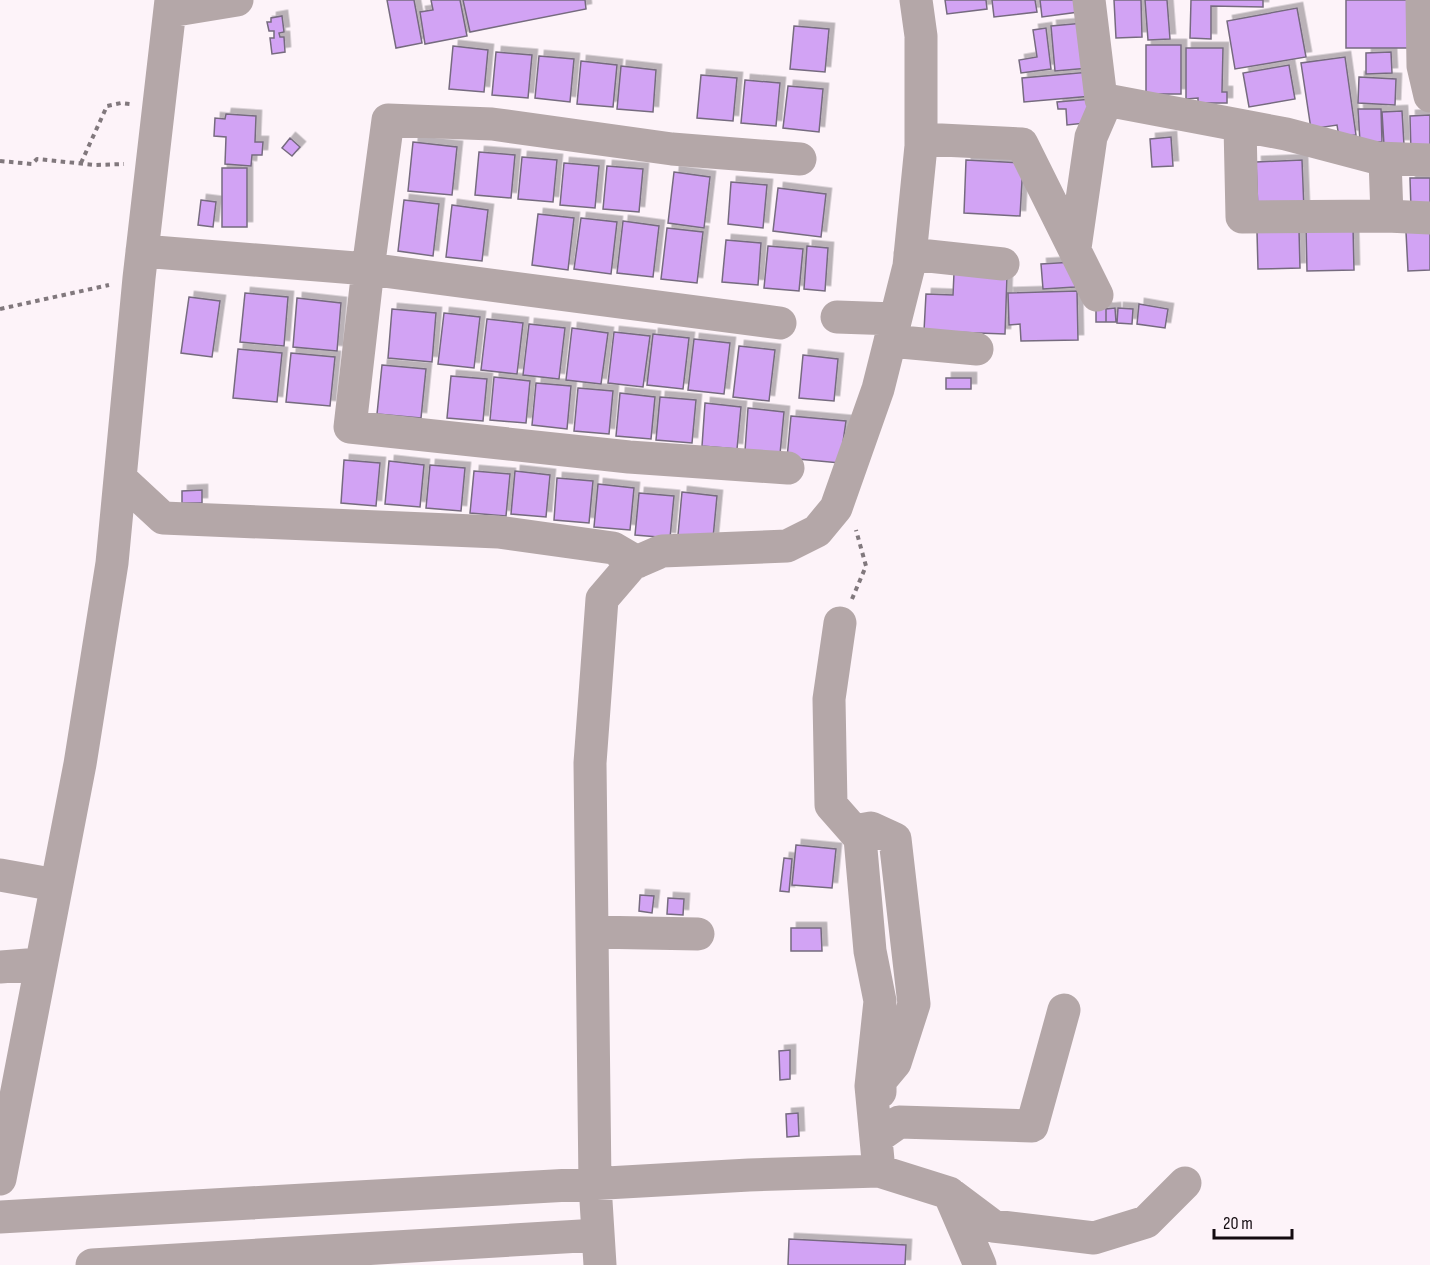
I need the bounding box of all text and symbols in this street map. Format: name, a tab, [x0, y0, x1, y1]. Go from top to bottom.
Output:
scale bar	[1214, 1202, 1292, 1240]
text: 20 m	[1223, 1213, 1253, 1234]

